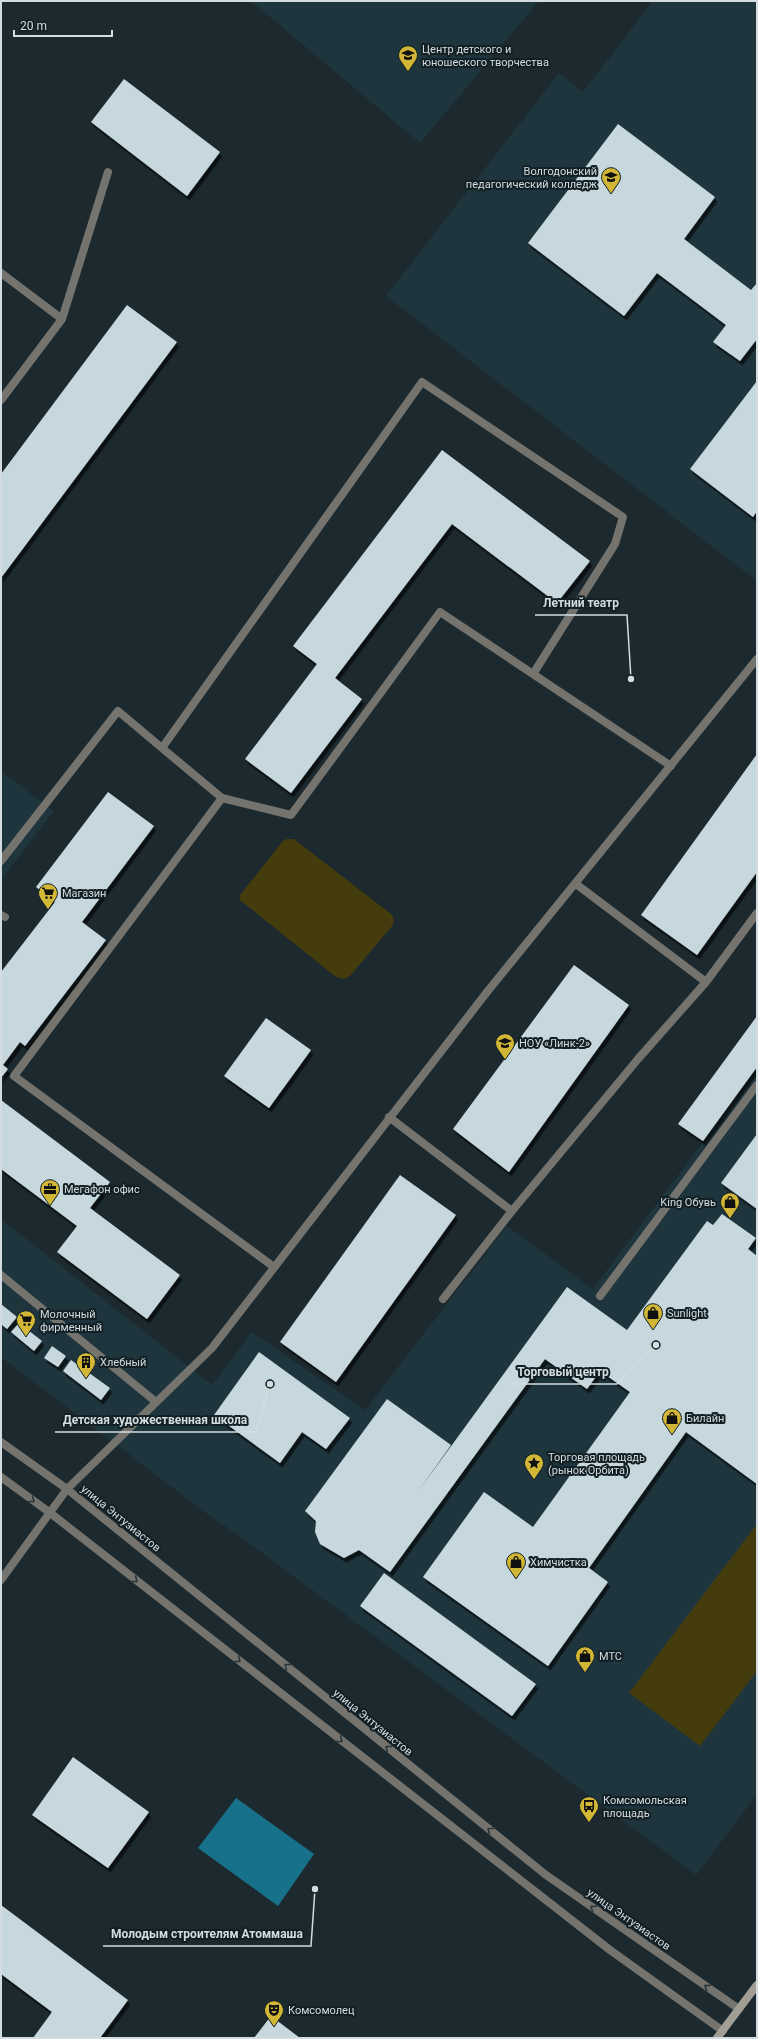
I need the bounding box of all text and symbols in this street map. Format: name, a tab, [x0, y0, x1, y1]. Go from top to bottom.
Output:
scale bar	[14, 12, 112, 38]
text: 20 m	[20, 19, 47, 33]
place label: Центр детского и юношеского творчества	[422, 43, 549, 69]
school or university icon: Центр детского и юношеского творчества	[397, 44, 419, 72]
place label: Волгодонский педагогический колледж	[466, 165, 598, 191]
school or university icon: Волгодонский педагогический колледж	[600, 166, 622, 194]
callout: Летний театр	[535, 591, 627, 615]
text: Летний театр	[543, 596, 619, 610]
supermarket icon: Магазин	[37, 882, 59, 910]
place label: Магазин	[62, 887, 106, 900]
school or university icon: НОУ «Линк-2»	[494, 1032, 516, 1060]
place label: НОУ «Линк-2»	[519, 1037, 590, 1050]
office icon: Мегафон офис	[39, 1178, 61, 1206]
place label: Мегафон офис	[64, 1183, 140, 1196]
shop icon: King Обувь	[719, 1191, 741, 1219]
place label: King Обувь	[660, 1196, 716, 1209]
shop icon: Sunlight	[642, 1302, 664, 1330]
place label: Sunlight	[667, 1307, 707, 1320]
place label: Молочный фирменный	[40, 1308, 102, 1334]
supermarket icon: Молочный фирменный	[15, 1309, 37, 1337]
building icon: Хлебный	[75, 1351, 97, 1379]
place label: Хлебный	[100, 1356, 146, 1369]
callout: Торговый центр	[509, 1360, 617, 1384]
text: Торговый центр	[517, 1365, 609, 1379]
shop icon: Билайн	[661, 1407, 683, 1435]
callout: Детская художественная школа	[55, 1408, 256, 1432]
place label: Билайн	[686, 1412, 724, 1425]
text: Детская художественная школа	[63, 1413, 248, 1427]
place label: Торговая площадь (рынок Орбита)	[548, 1451, 645, 1477]
place icon: Торговая площадь (рынок Орбита)	[523, 1452, 545, 1480]
street label: улица Энтузиастов	[78, 1482, 163, 1554]
one-way arrow	[28, 1496, 35, 1503]
shop icon: Химчистка	[505, 1551, 527, 1579]
place label: Химчистка	[530, 1556, 587, 1569]
one-way arrow	[131, 1575, 138, 1582]
shop icon: МТС	[574, 1645, 596, 1673]
place label: МТС	[599, 1650, 622, 1663]
one-way arrow	[233, 1655, 240, 1662]
one-way arrow	[285, 1664, 292, 1671]
street label: улица Энтузиастов	[330, 1686, 415, 1758]
one-way arrow	[336, 1735, 343, 1742]
one-way arrow	[386, 1746, 393, 1753]
place label: Комсомольская площадь	[603, 1794, 687, 1820]
bus stop icon: Комсомольская площадь	[578, 1795, 600, 1823]
one-way arrow	[487, 1827, 494, 1834]
street label: улица Энтузиастов	[585, 1886, 673, 1953]
one-way arrow	[590, 1905, 597, 1913]
callout: Молодым строителям Атоммаша	[103, 1922, 311, 1946]
text: Молодым строителям Атоммаша	[111, 1927, 304, 1941]
one-way arrow	[704, 1984, 711, 1992]
theatre icon: Комсомолец	[263, 1999, 285, 2027]
place label: Комсомолец	[288, 2004, 355, 2017]

